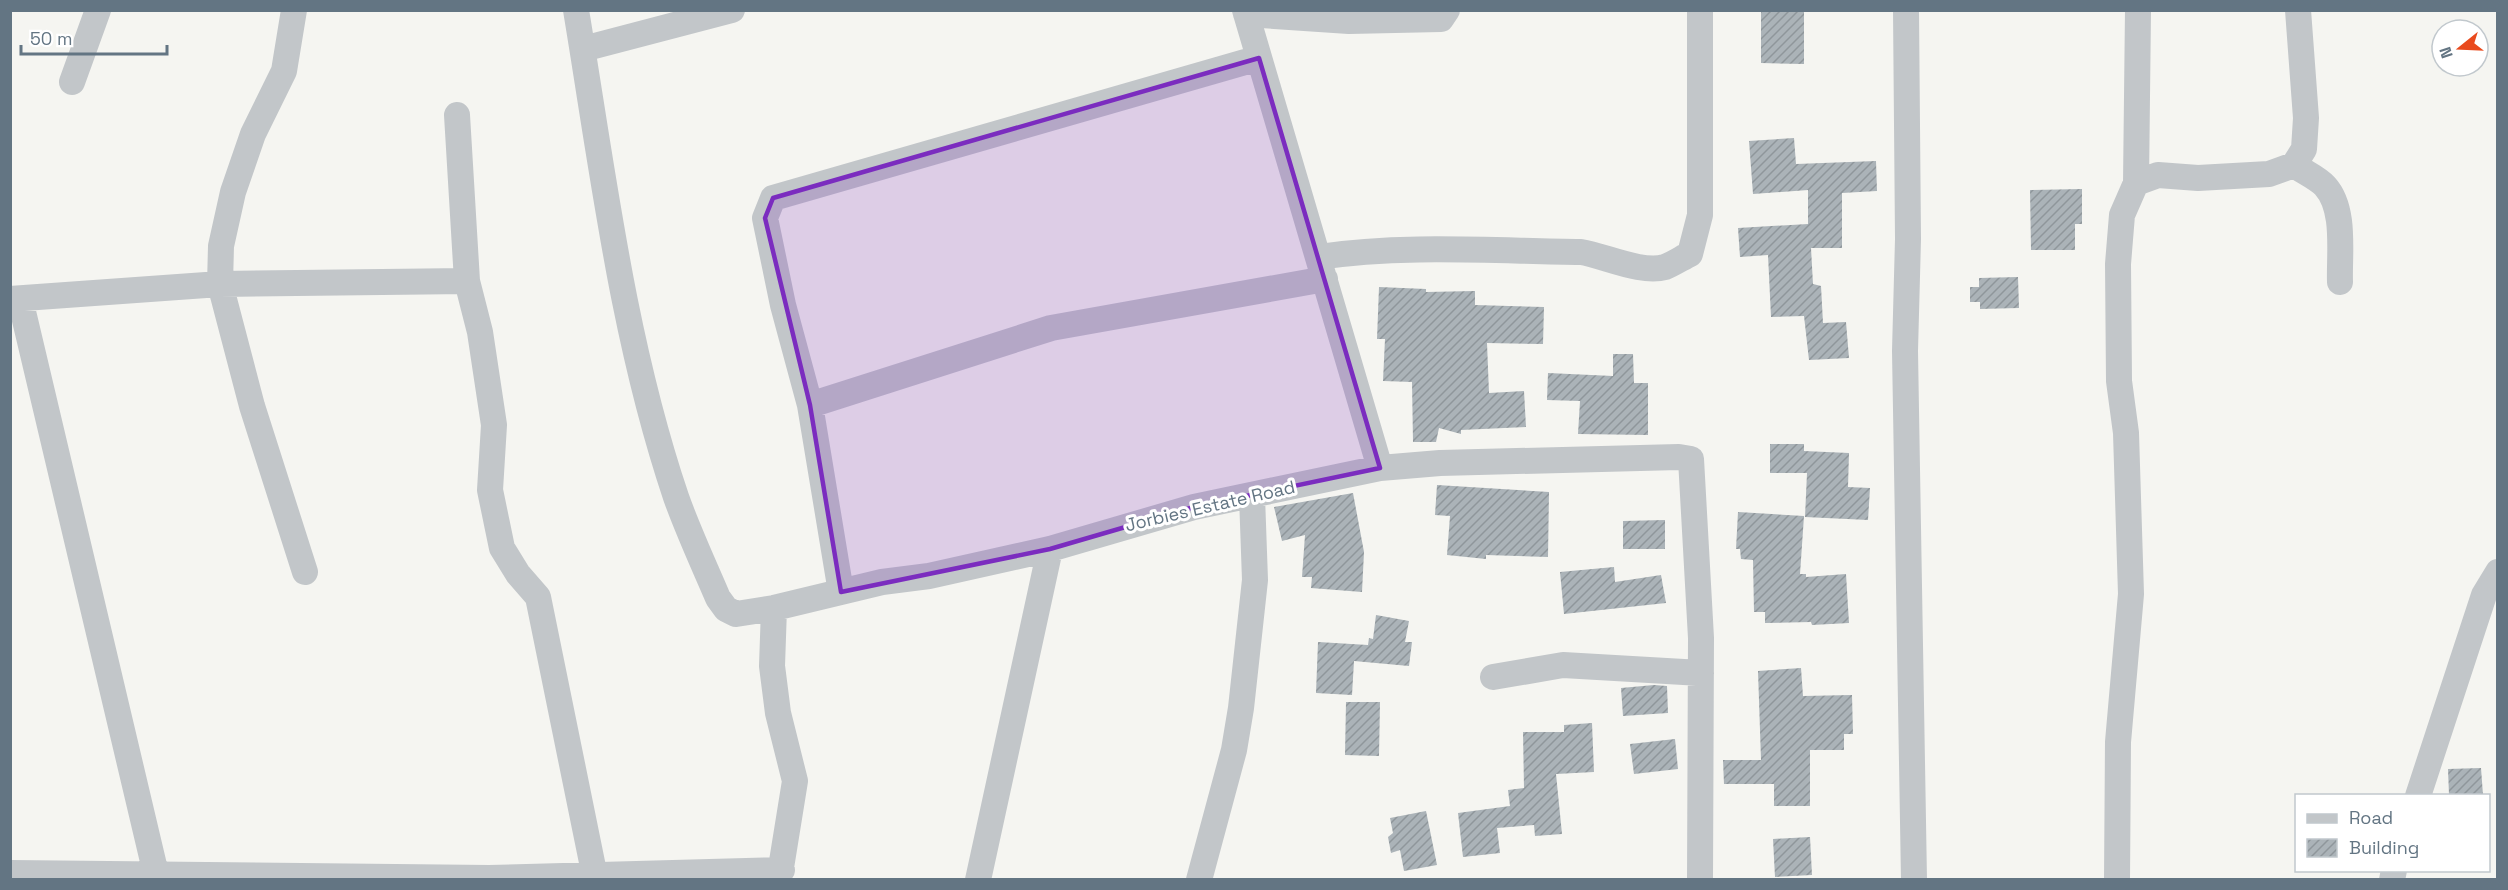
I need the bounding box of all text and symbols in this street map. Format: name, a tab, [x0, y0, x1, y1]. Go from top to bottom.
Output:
scale bar	[21, 18, 166, 56]
north arrow	[2430, 18, 2490, 78]
text: 50 m	[30, 27, 72, 50]
text: N	[2435, 44, 2458, 61]
street label: Jorbies Estate Road	[1123, 475, 1297, 536]
legend	[2295, 794, 2490, 872]
text: Road	[2349, 806, 2393, 829]
text: Building	[2349, 836, 2419, 859]

